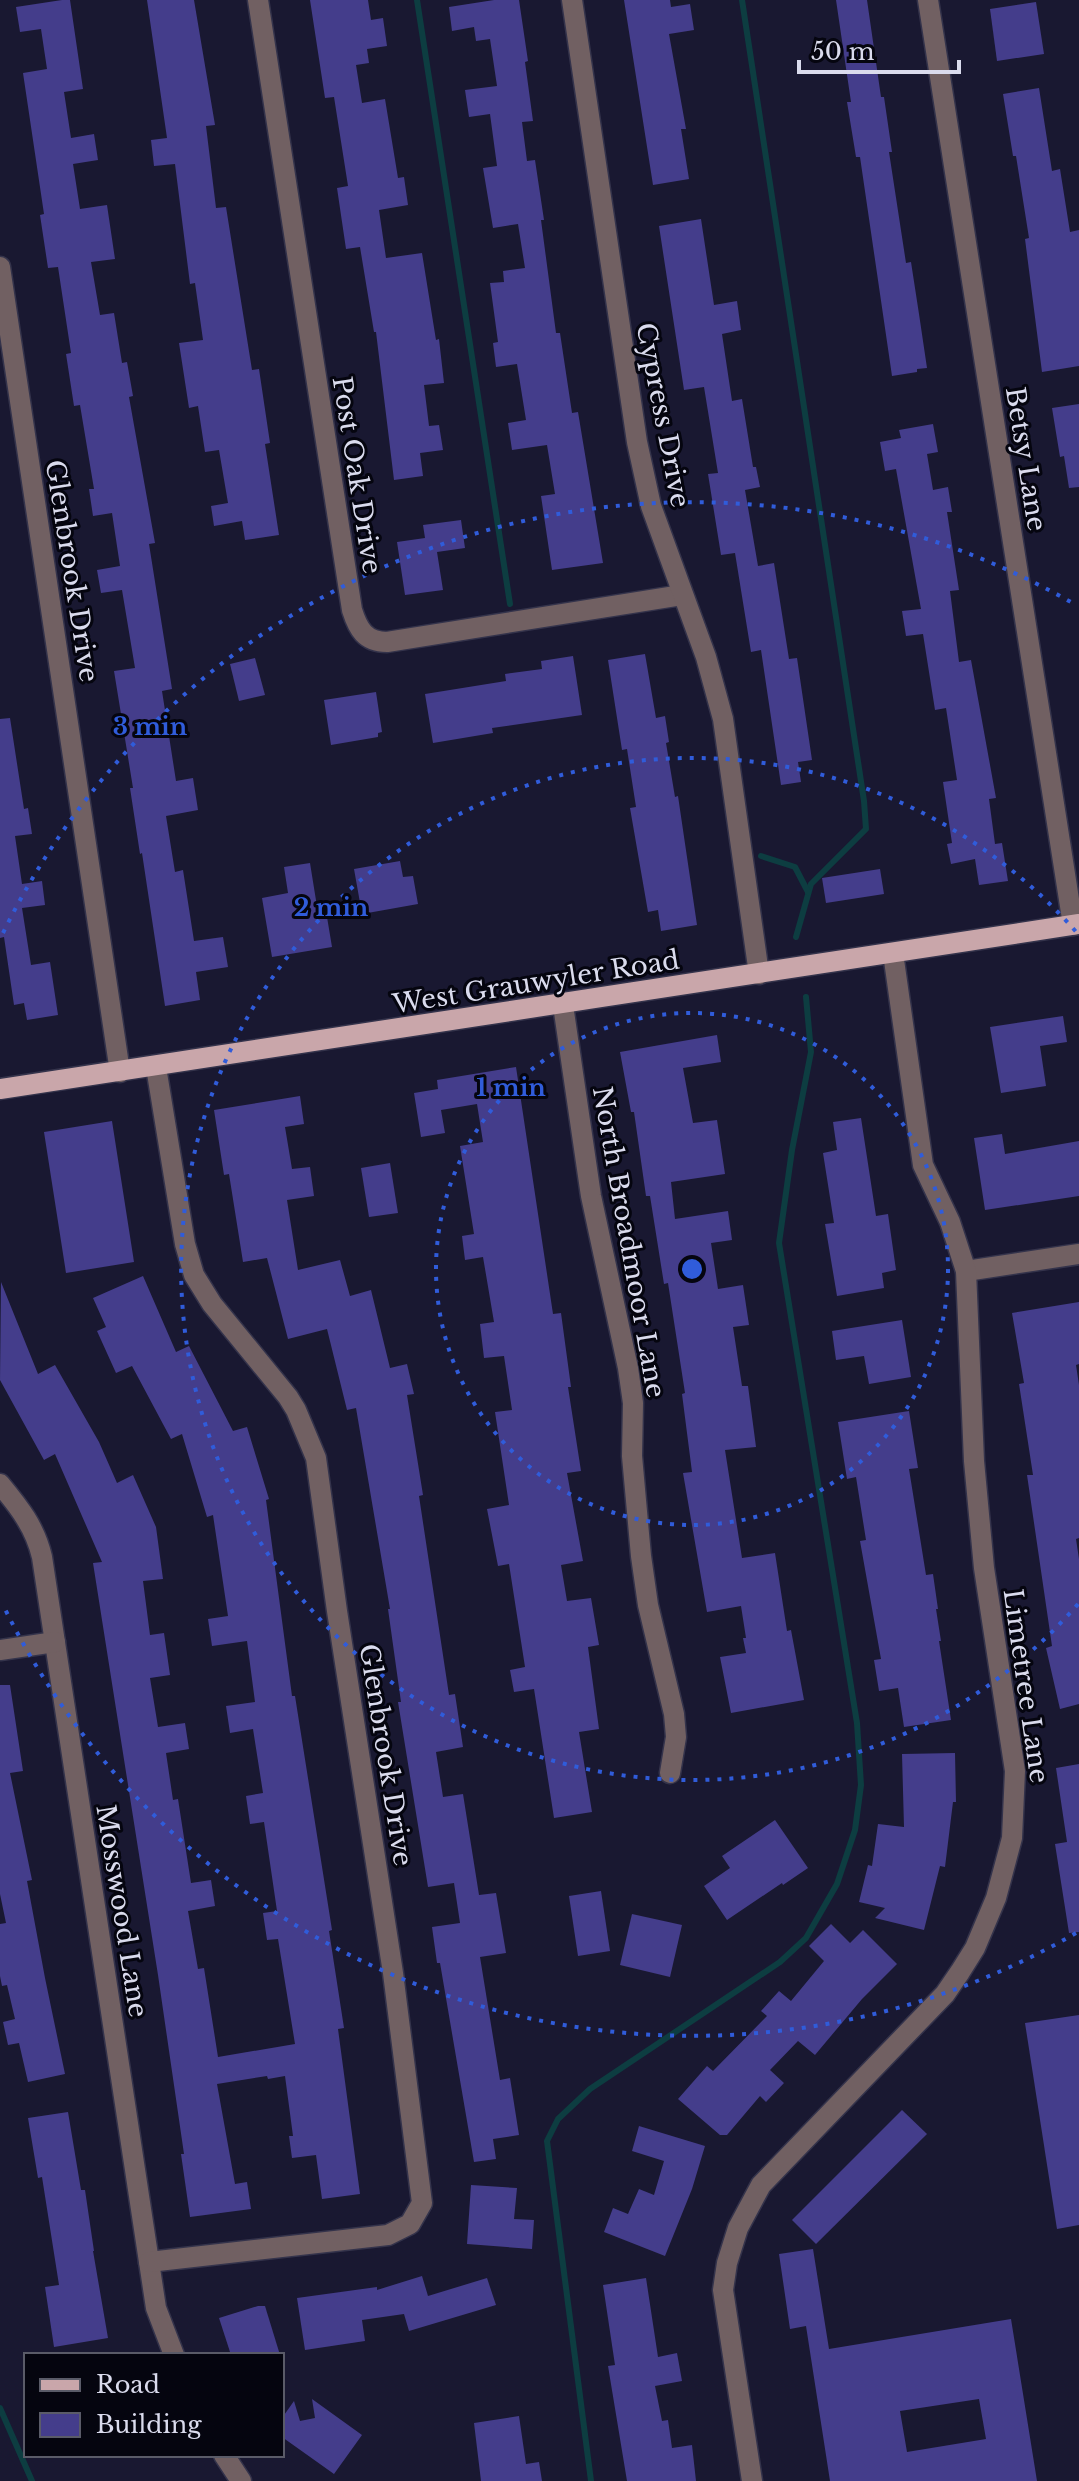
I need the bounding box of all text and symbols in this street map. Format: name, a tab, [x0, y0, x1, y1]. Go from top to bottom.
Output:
scale bar	[799, 24, 959, 74]
text: 50 m	[811, 37, 875, 66]
street label: Cypress Drive	[629, 320, 697, 510]
street label: Post Oak Drive	[326, 374, 388, 576]
street label: Betsy Lane	[999, 385, 1053, 533]
street label: Glenbrook Drive	[39, 458, 105, 684]
text: 3 min	[113, 712, 188, 741]
text: 2 min	[294, 893, 369, 922]
street label: West Grauwyler Road	[389, 944, 682, 1021]
text: 1 min	[476, 1073, 546, 1102]
street label: North Broadmoor Lane	[586, 1084, 672, 1400]
centre of rings	[678, 1255, 706, 1283]
street label: Limetree Lane	[997, 1587, 1055, 1785]
street label: Glenbrook Drive	[353, 1642, 419, 1868]
street label: Mosswood Lane	[89, 1802, 155, 2020]
legend	[24, 2353, 284, 2457]
text: Road	[96, 2370, 160, 2399]
text: Building	[96, 2410, 202, 2439]

